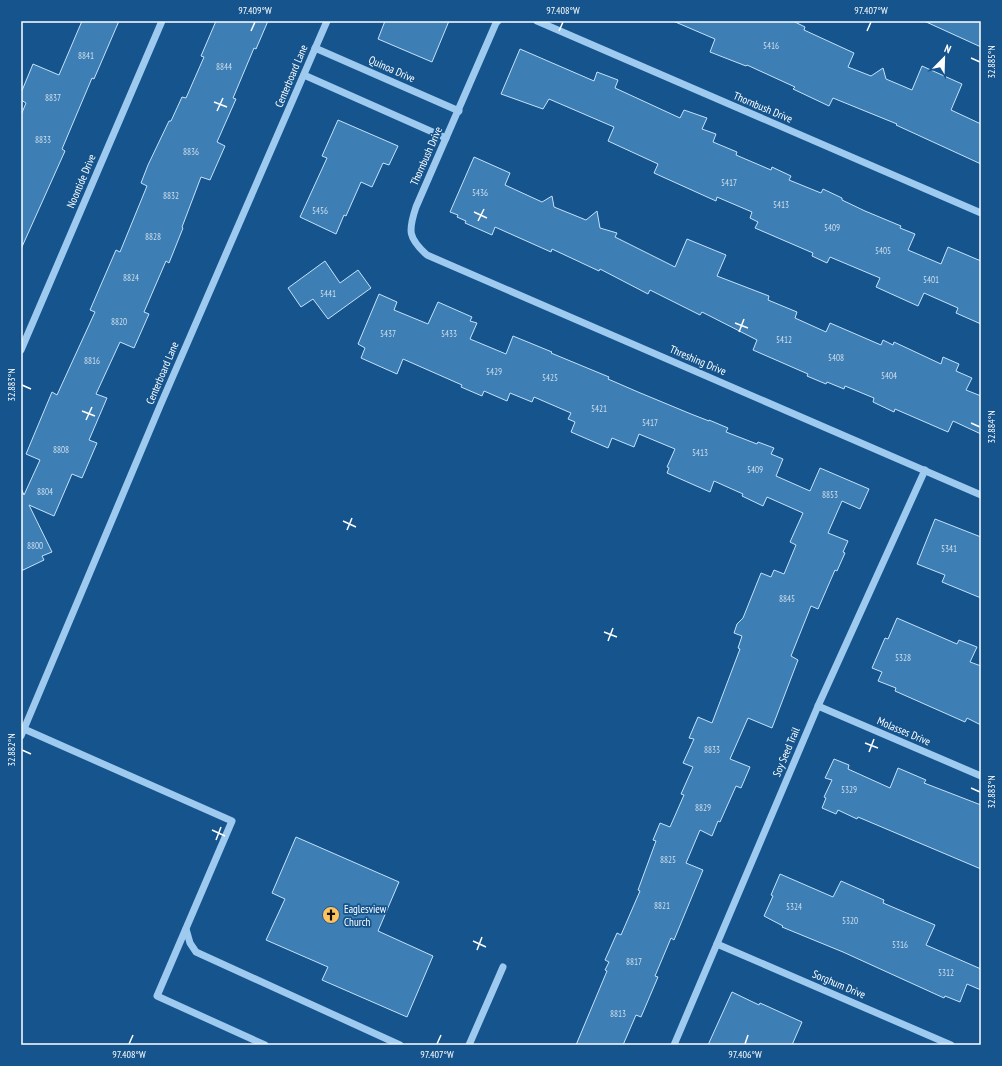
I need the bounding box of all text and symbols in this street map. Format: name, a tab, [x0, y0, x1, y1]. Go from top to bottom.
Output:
text: 97.409°W	[238, 4, 272, 17]
text: 97.408°W	[546, 4, 580, 17]
text: 97.407°W	[854, 4, 888, 17]
north arrow	[924, 38, 964, 78]
house number: 5416	[763, 40, 779, 51]
text: N	[942, 41, 953, 56]
street label: Centerboard Lane	[272, 42, 311, 109]
text: 32.885°N	[985, 45, 998, 79]
house number: 8841	[78, 50, 94, 61]
street label: Quinoa Drive	[367, 53, 418, 86]
house number: 8844	[216, 61, 232, 72]
street label: Thornbush Drive	[731, 88, 795, 126]
house number: 8837	[45, 92, 61, 103]
street label: Thornbush Drive	[407, 124, 445, 188]
house number: 8833	[35, 134, 51, 145]
house number: 8836	[183, 146, 199, 157]
street label: Noontide Drive	[63, 151, 99, 210]
house number: 5417	[721, 177, 737, 188]
house number: 5436	[472, 187, 488, 198]
house number: 8832	[163, 190, 179, 201]
house number: 5413	[773, 199, 789, 210]
house number: 5456	[312, 205, 328, 216]
house number: 5409	[824, 222, 840, 233]
house number: 8828	[145, 231, 161, 242]
house number: 5405	[875, 245, 891, 256]
house number: 8824	[123, 272, 139, 283]
house number: 5401	[923, 274, 939, 285]
house number: 5441	[320, 288, 336, 299]
house number: 8820	[111, 316, 127, 327]
house number: 5437	[380, 328, 396, 339]
house number: 5433	[441, 328, 457, 339]
house number: 5412	[776, 334, 792, 345]
street label: Centerboard Lane	[143, 339, 182, 406]
street label: Threshing Drive	[668, 342, 729, 378]
house number: 5408	[828, 352, 844, 363]
house number: 8816	[84, 355, 100, 366]
house number: 5429	[486, 366, 502, 377]
text: 32.883°N	[5, 368, 18, 402]
house number: 5404	[881, 370, 897, 381]
house number: 5425	[542, 372, 558, 383]
house number: 5421	[591, 403, 607, 414]
text: 32.884°N	[985, 410, 998, 444]
house number: 5417	[642, 417, 658, 428]
house number: 8808	[53, 444, 69, 455]
house number: 5413	[692, 447, 708, 458]
house number: 5409	[747, 464, 763, 475]
house number: 8804	[37, 486, 53, 497]
house number: 8853	[822, 489, 838, 500]
house number: 8800	[27, 540, 43, 551]
house number: 5341	[941, 543, 957, 554]
house number: 8845	[779, 593, 795, 604]
house number: 5328	[895, 652, 911, 663]
street label: Molasses Drive	[875, 713, 933, 749]
street label: Soy Seed Trail	[769, 725, 803, 779]
text: 32.882°N	[5, 733, 18, 767]
house number: 8833	[704, 744, 720, 755]
text: 32.883°N	[985, 775, 998, 809]
house number: 5329	[841, 784, 857, 795]
house number: 8829	[695, 802, 711, 813]
house number: 8825	[660, 854, 676, 865]
house number: 8821	[654, 900, 670, 911]
house number: 5324	[786, 901, 802, 912]
place label: Eaglesview Church	[344, 902, 387, 929]
church icon: Eaglesview Church	[321, 905, 341, 925]
house number: 5320	[842, 915, 858, 926]
house number: 5316	[892, 939, 908, 950]
house number: 8817	[626, 956, 642, 967]
street label: Sorghum Drive	[810, 967, 868, 1002]
house number: 5312	[938, 967, 954, 978]
house number: 8813	[610, 1008, 626, 1019]
text: 97.408°W	[112, 1048, 146, 1061]
text: 97.407°W	[420, 1048, 454, 1061]
text: 97.406°W	[728, 1048, 762, 1061]

